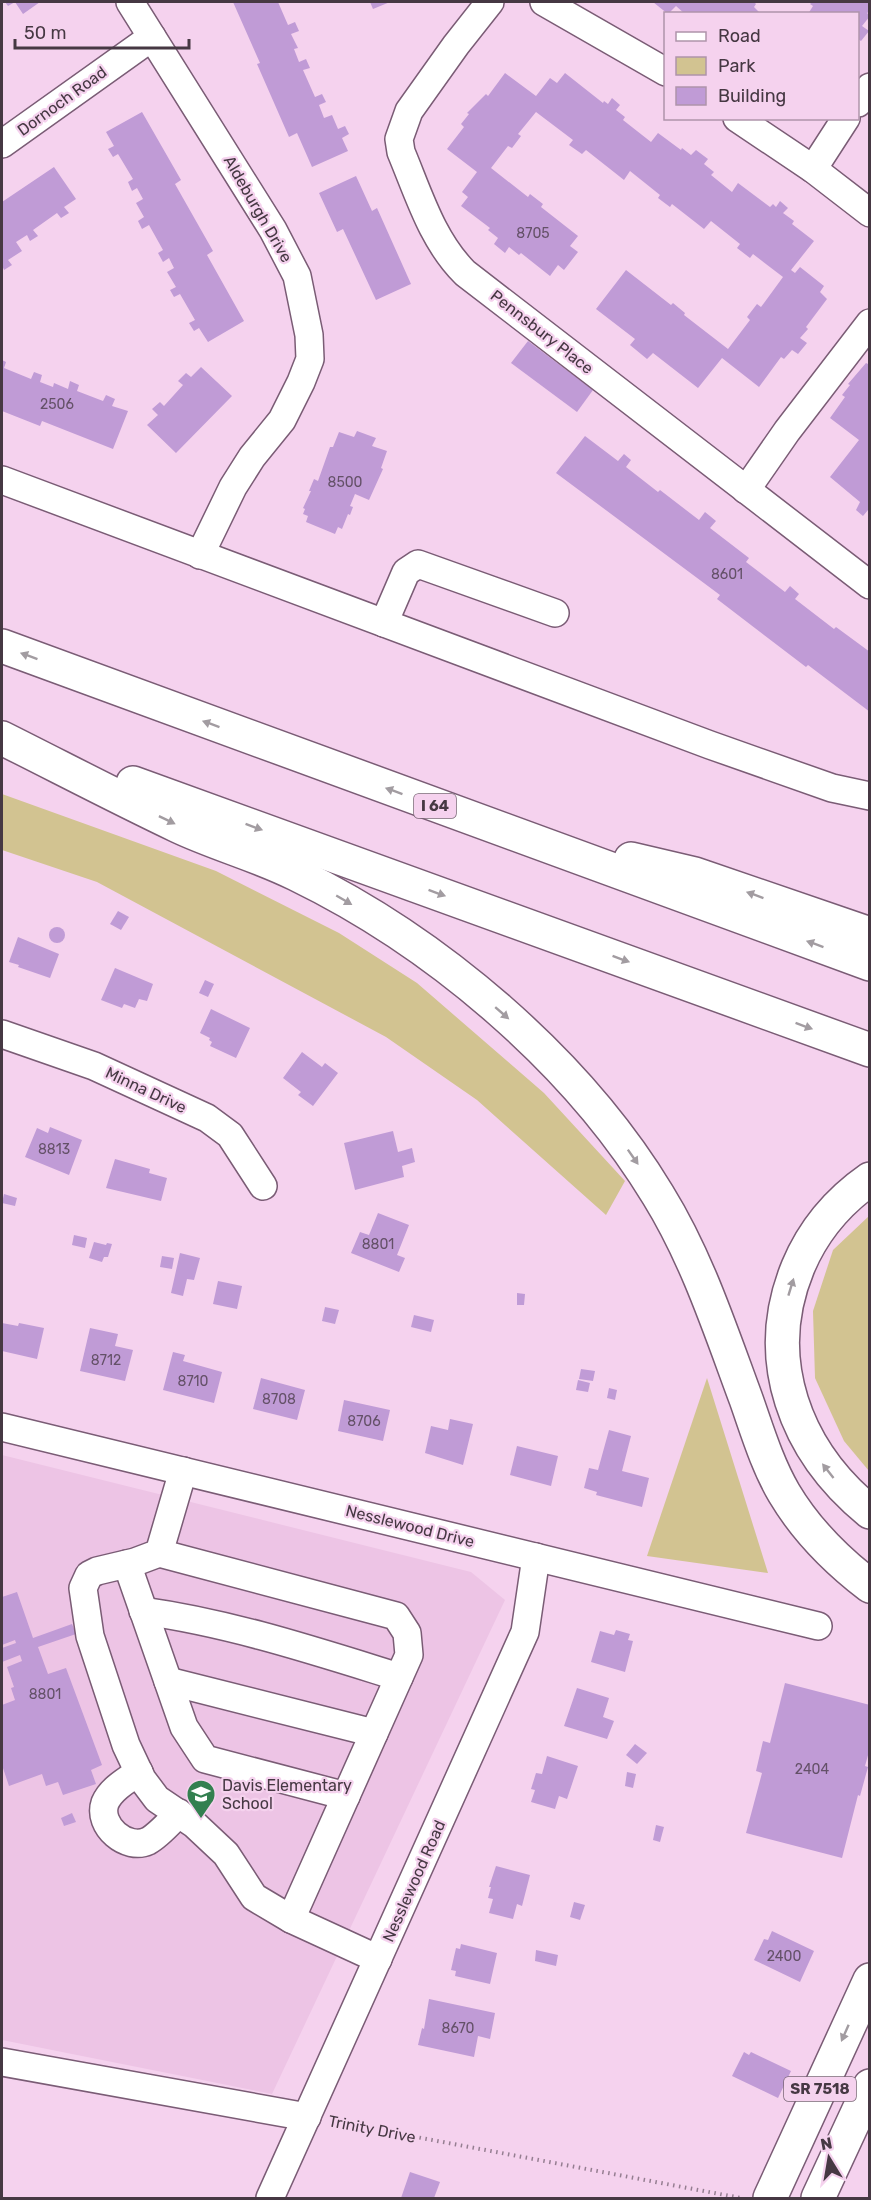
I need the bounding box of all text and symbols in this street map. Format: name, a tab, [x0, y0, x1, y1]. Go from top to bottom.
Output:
scale bar	[15, 12, 189, 50]
legend	[664, 12, 859, 120]
text: 50 m	[24, 22, 67, 44]
text: Road	[718, 25, 761, 47]
text: Park	[718, 55, 756, 77]
street label: Dornoch Road	[14, 62, 110, 140]
text: Building	[718, 85, 786, 107]
street label: Aldeburgh Drive	[220, 152, 296, 266]
house number: 8705	[516, 225, 550, 242]
street label: Pennsbury Place	[487, 286, 597, 378]
house number: 2506	[40, 396, 74, 413]
house number: 8500	[328, 474, 363, 491]
house number: 8601	[711, 566, 743, 583]
one-way arrow	[19, 651, 37, 661]
one-way arrow	[202, 719, 220, 729]
one-way arrow	[385, 786, 403, 796]
road number: I 64	[414, 794, 456, 818]
one-way arrow	[158, 815, 175, 825]
one-way arrow	[245, 822, 263, 832]
one-way arrow	[428, 889, 446, 898]
one-way arrow	[745, 889, 763, 899]
one-way arrow	[336, 895, 353, 905]
one-way arrow	[805, 939, 823, 949]
one-way arrow	[612, 955, 630, 965]
one-way arrow	[494, 1007, 510, 1020]
one-way arrow	[795, 1021, 813, 1031]
street label: Minna Drive	[102, 1063, 190, 1117]
house number: 8813	[38, 1141, 70, 1158]
one-way arrow	[627, 1149, 638, 1165]
house number: 8801	[362, 1236, 394, 1253]
one-way arrow	[787, 1278, 796, 1296]
house number: 8712	[91, 1352, 121, 1369]
house number: 8710	[178, 1373, 209, 1390]
house number: 8708	[262, 1391, 296, 1408]
house number: 8706	[347, 1413, 381, 1430]
one-way arrow	[822, 1463, 835, 1479]
street label: Nesslewood Drive	[344, 1501, 476, 1551]
house number: 8801	[29, 1686, 61, 1703]
house number: 2404	[795, 1761, 829, 1778]
place label: Davis Elementary School	[222, 1776, 352, 1813]
school or university icon: Davis Elementary School	[185, 1778, 217, 1820]
street label: Nesslewood Road	[379, 1817, 449, 1945]
house number: 2400	[767, 1948, 801, 1965]
house number: 8670	[442, 2020, 475, 2037]
one-way arrow	[841, 2025, 850, 2042]
road number: SR 7518	[784, 2077, 856, 2101]
street label: Trinity Drive	[327, 2111, 417, 2147]
north arrow	[799, 2128, 859, 2188]
text: N	[819, 2133, 834, 2154]

